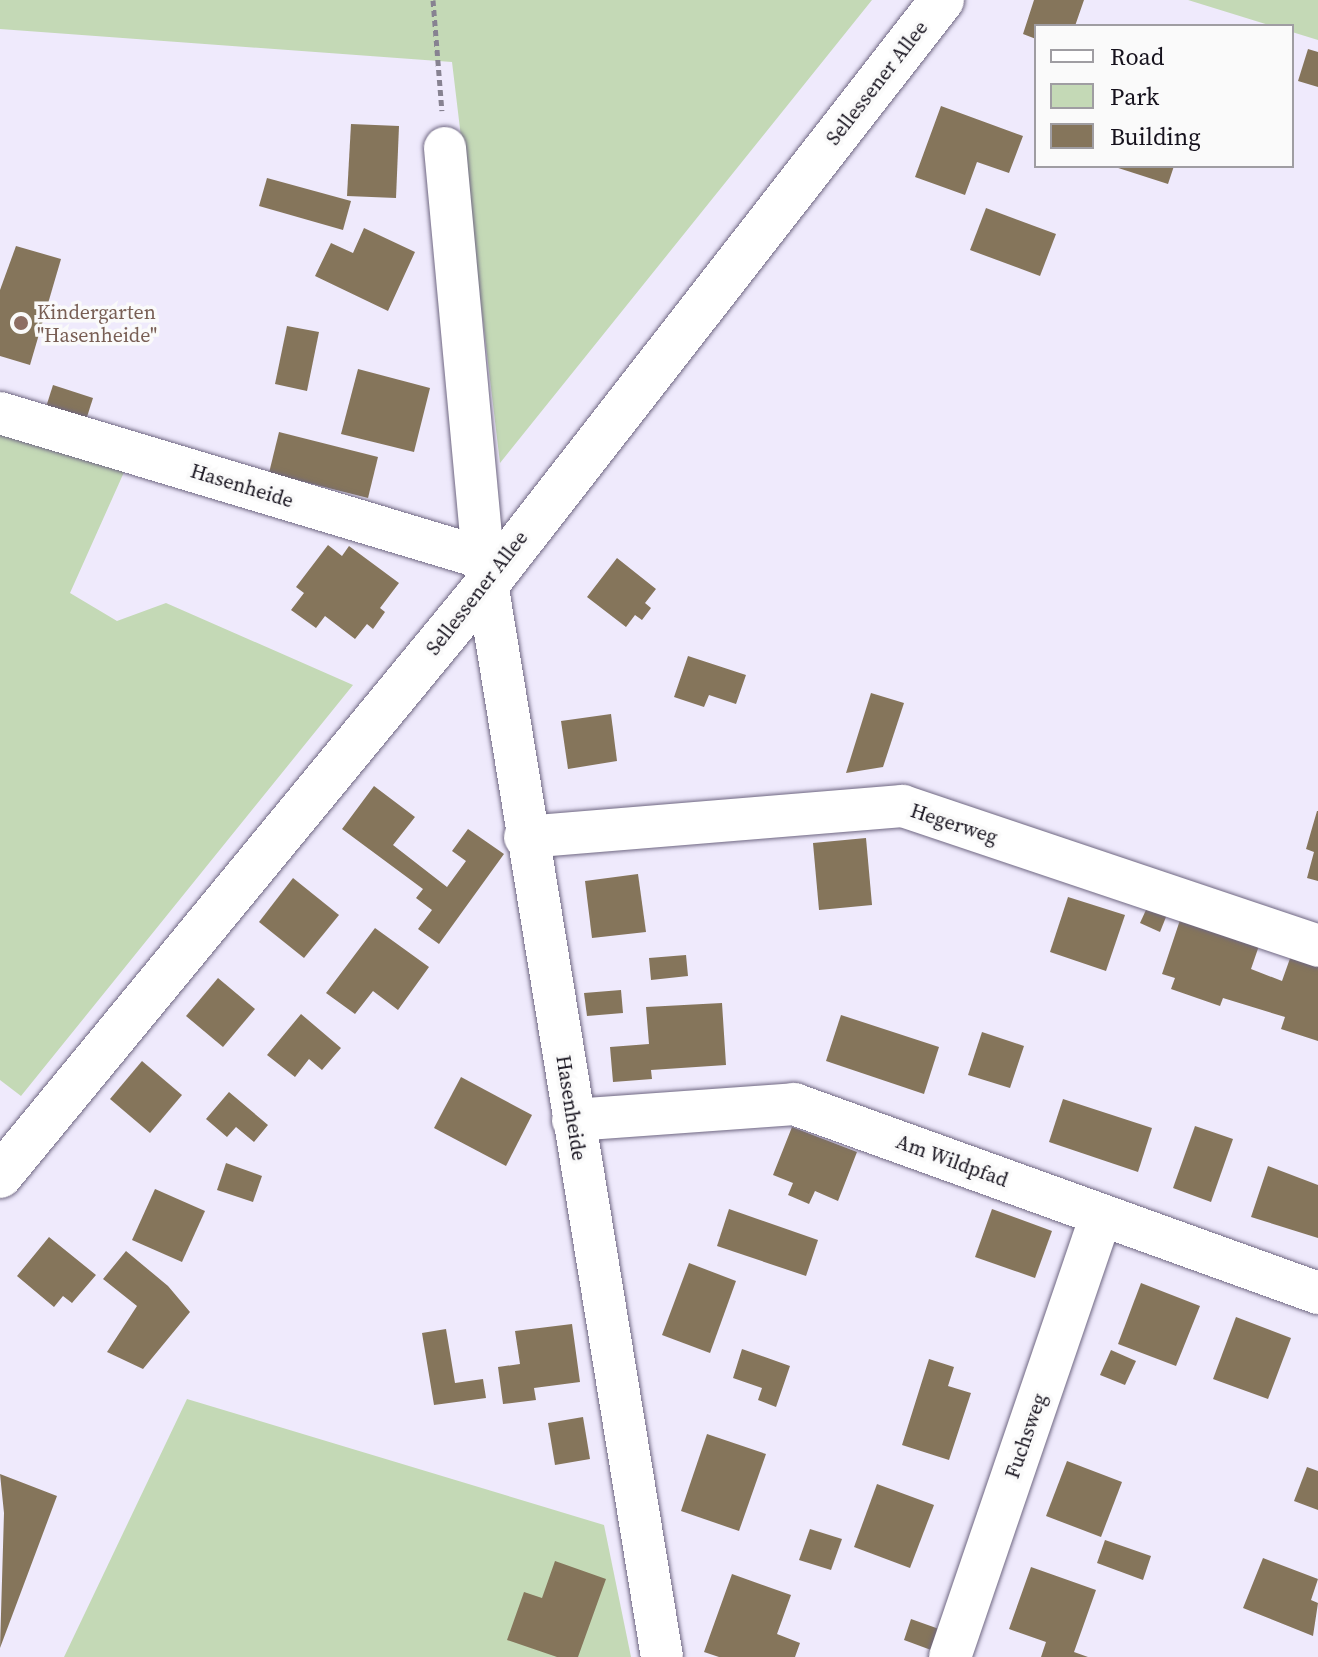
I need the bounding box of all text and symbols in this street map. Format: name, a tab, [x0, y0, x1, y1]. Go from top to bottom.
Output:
street label: Sellessener Allee	[821, 16, 933, 150]
legend	[1034, 24, 1294, 168]
text: Road	[1110, 40, 1164, 73]
text: Park	[1110, 80, 1159, 113]
text: Building	[1110, 120, 1201, 153]
place label: Kindergarten "Hasenheide"	[37, 300, 157, 347]
marker: Kindergarten "Hasenheide"	[12, 314, 30, 332]
street label: Hasenheide	[188, 459, 296, 513]
street label: Sellessener Allee	[421, 526, 533, 660]
street label: Hegerweg	[907, 799, 1001, 849]
street label: Hasenheide	[551, 1054, 591, 1162]
street label: Am Wildpfad	[893, 1130, 1011, 1192]
street label: Fuchsweg	[1000, 1390, 1052, 1482]

